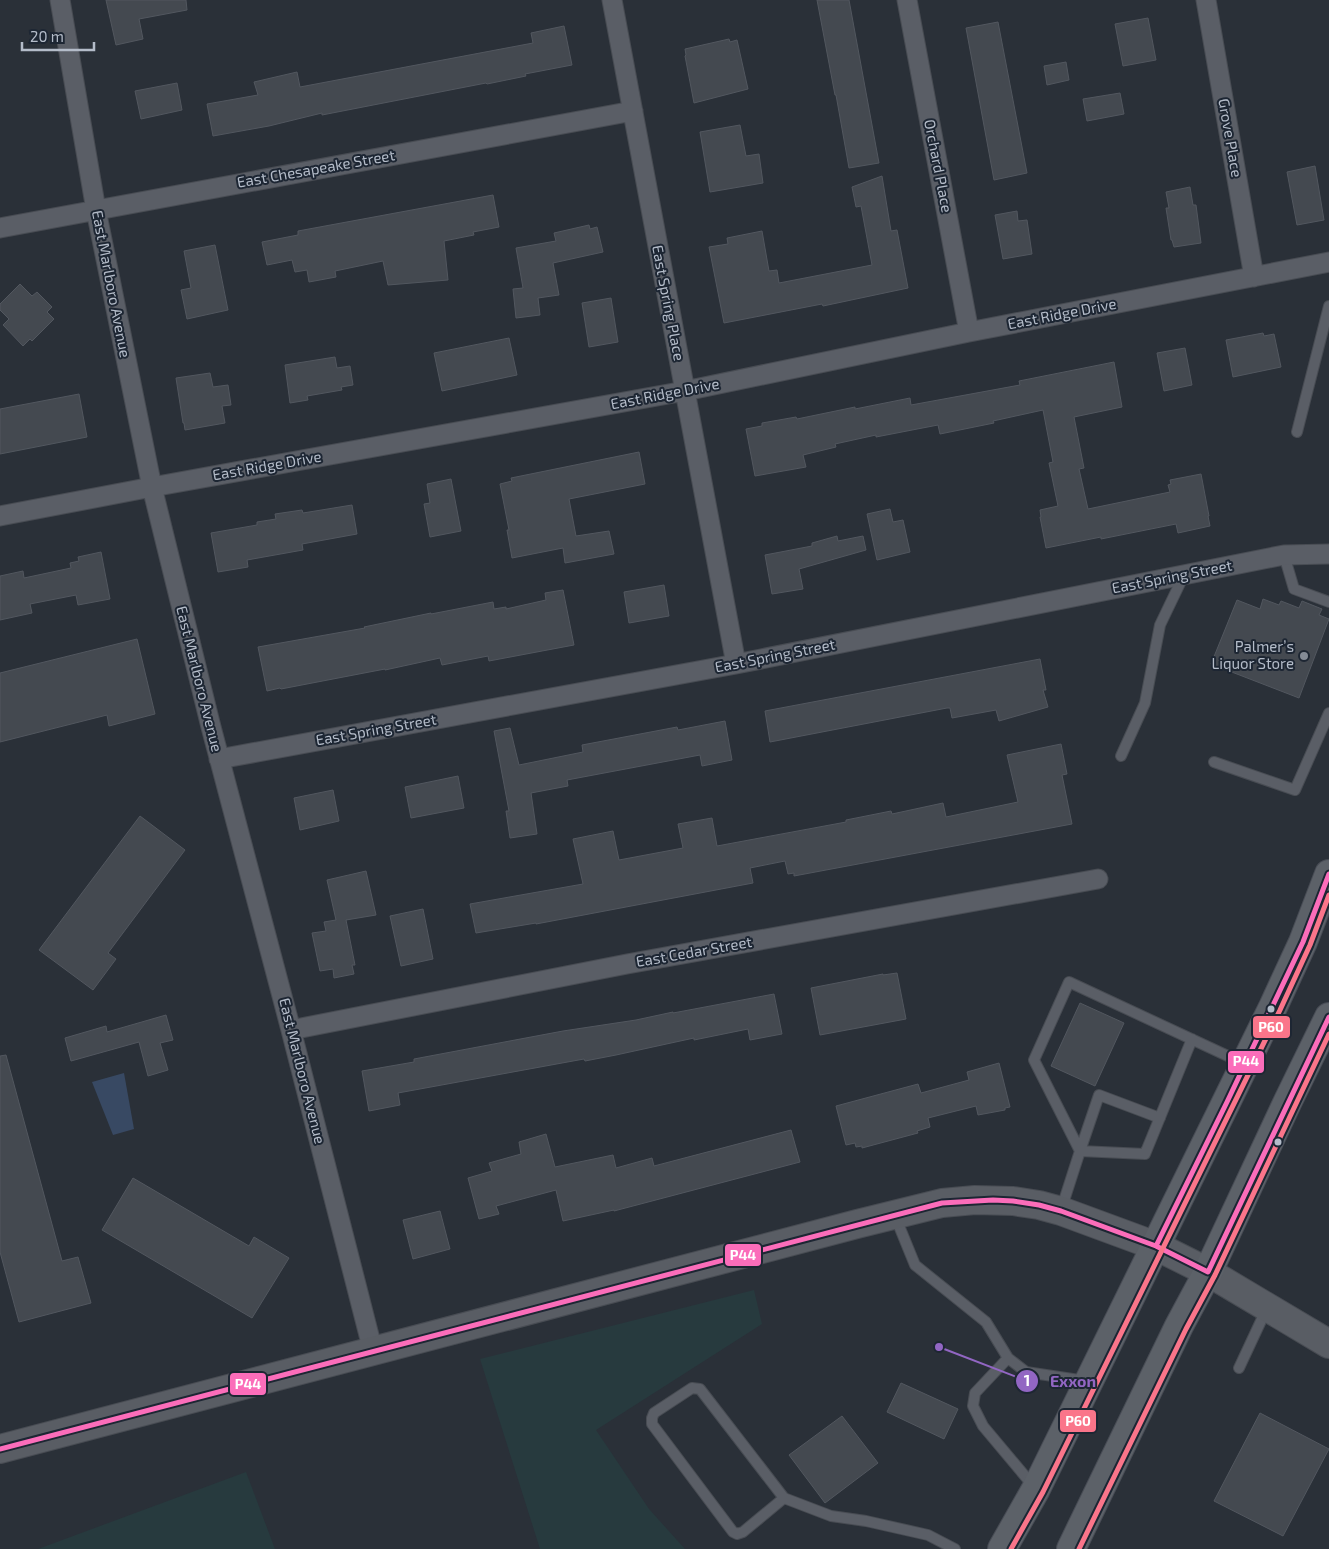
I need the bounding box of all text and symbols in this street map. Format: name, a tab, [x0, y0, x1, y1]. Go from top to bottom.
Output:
scale bar	[22, 20, 95, 52]
text: 20 m	[30, 27, 64, 45]
street label: Grove Place	[1215, 97, 1247, 179]
street label: Orchard Place	[921, 118, 957, 214]
street label: East Chesapeake Street	[235, 145, 396, 191]
street label: East Marlboro Avenue	[89, 209, 135, 359]
street label: East Spring Place	[649, 243, 689, 362]
street label: East Ridge Drive	[1006, 294, 1118, 332]
street label: East Ridge Drive	[609, 374, 721, 412]
street label: East Ridge Drive	[211, 447, 323, 483]
street label: East Spring Street	[1110, 555, 1234, 597]
street label: East Marlboro Avenue	[173, 604, 227, 754]
street label: East Spring Street	[713, 634, 837, 676]
place label: Palmer’s Liquor Store	[1211, 637, 1294, 672]
marker: Palmer’s Liquor Store	[1298, 650, 1310, 662]
street label: East Spring Street	[314, 709, 438, 748]
street label: East Cedar Street	[634, 932, 754, 970]
street label: East Marlboro Avenue	[276, 996, 330, 1146]
unlabelled marker	[1266, 1004, 1276, 1014]
line badge: P60	[1252, 1015, 1291, 1039]
text: P60	[1258, 1018, 1284, 1035]
line badge: P44	[1227, 1050, 1265, 1074]
text: P44	[1233, 1052, 1259, 1069]
unlabelled marker	[1273, 1137, 1283, 1147]
line badge: P44	[724, 1243, 762, 1267]
text: P44	[730, 1246, 756, 1263]
callout: Exxon	[1015, 1366, 1106, 1397]
text: 1	[1024, 1371, 1030, 1389]
text: Exxon	[1050, 1371, 1096, 1390]
line badge: P44	[229, 1372, 267, 1396]
text: P44	[235, 1375, 261, 1392]
line badge: P60	[1059, 1409, 1097, 1433]
text: P60	[1065, 1412, 1091, 1429]

